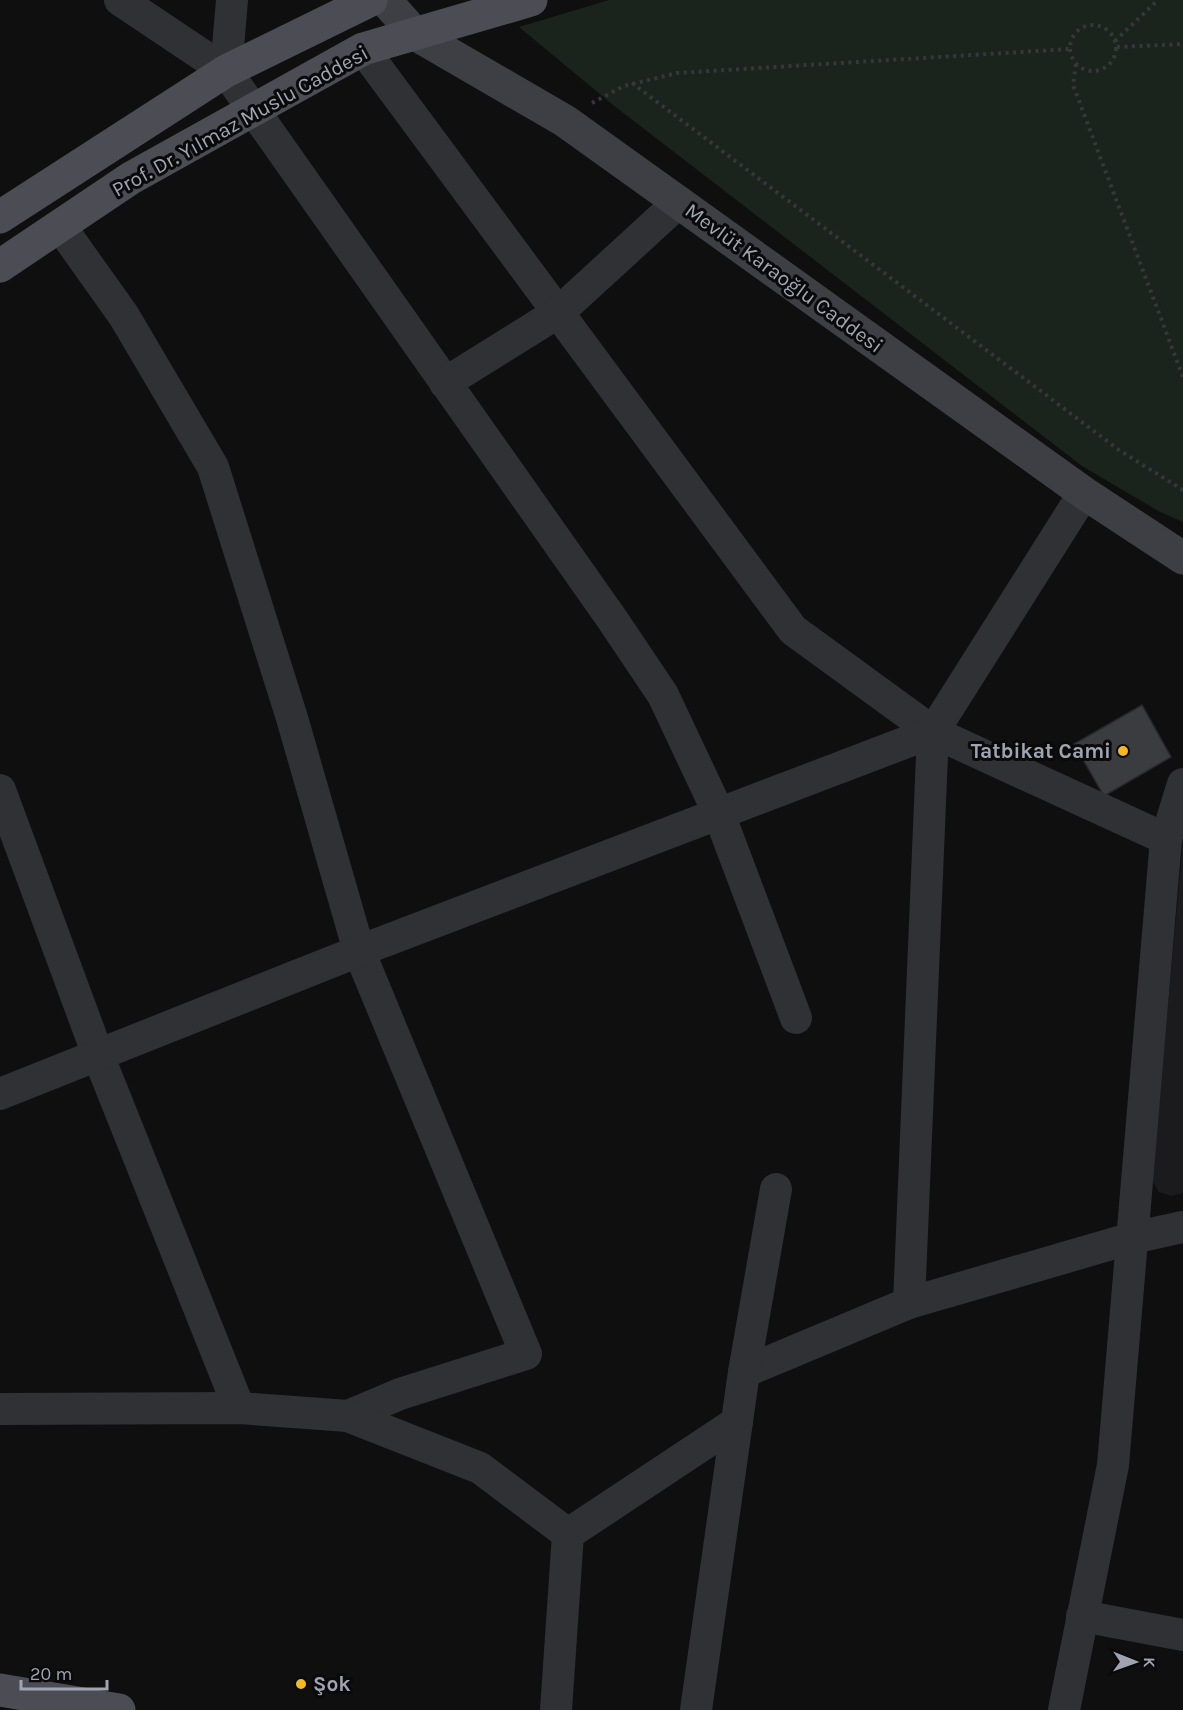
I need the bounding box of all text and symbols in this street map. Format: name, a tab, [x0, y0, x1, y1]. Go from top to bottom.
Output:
street label: Prof. Dr. Yılmaz Muslu Caddesi	[108, 40, 372, 202]
street label: Mevlüt Karaoğlu Caddesi	[681, 198, 887, 358]
place label: Tatbikat Cami	[971, 739, 1111, 763]
marker: Tatbikat Cami	[1116, 744, 1130, 758]
north arrow	[1105, 1632, 1165, 1692]
scale bar	[21, 1653, 106, 1691]
text: K	[1140, 1657, 1159, 1668]
text: 20 m	[30, 1663, 72, 1685]
place label: Şok	[313, 1672, 351, 1696]
marker: Şok	[294, 1677, 308, 1691]

